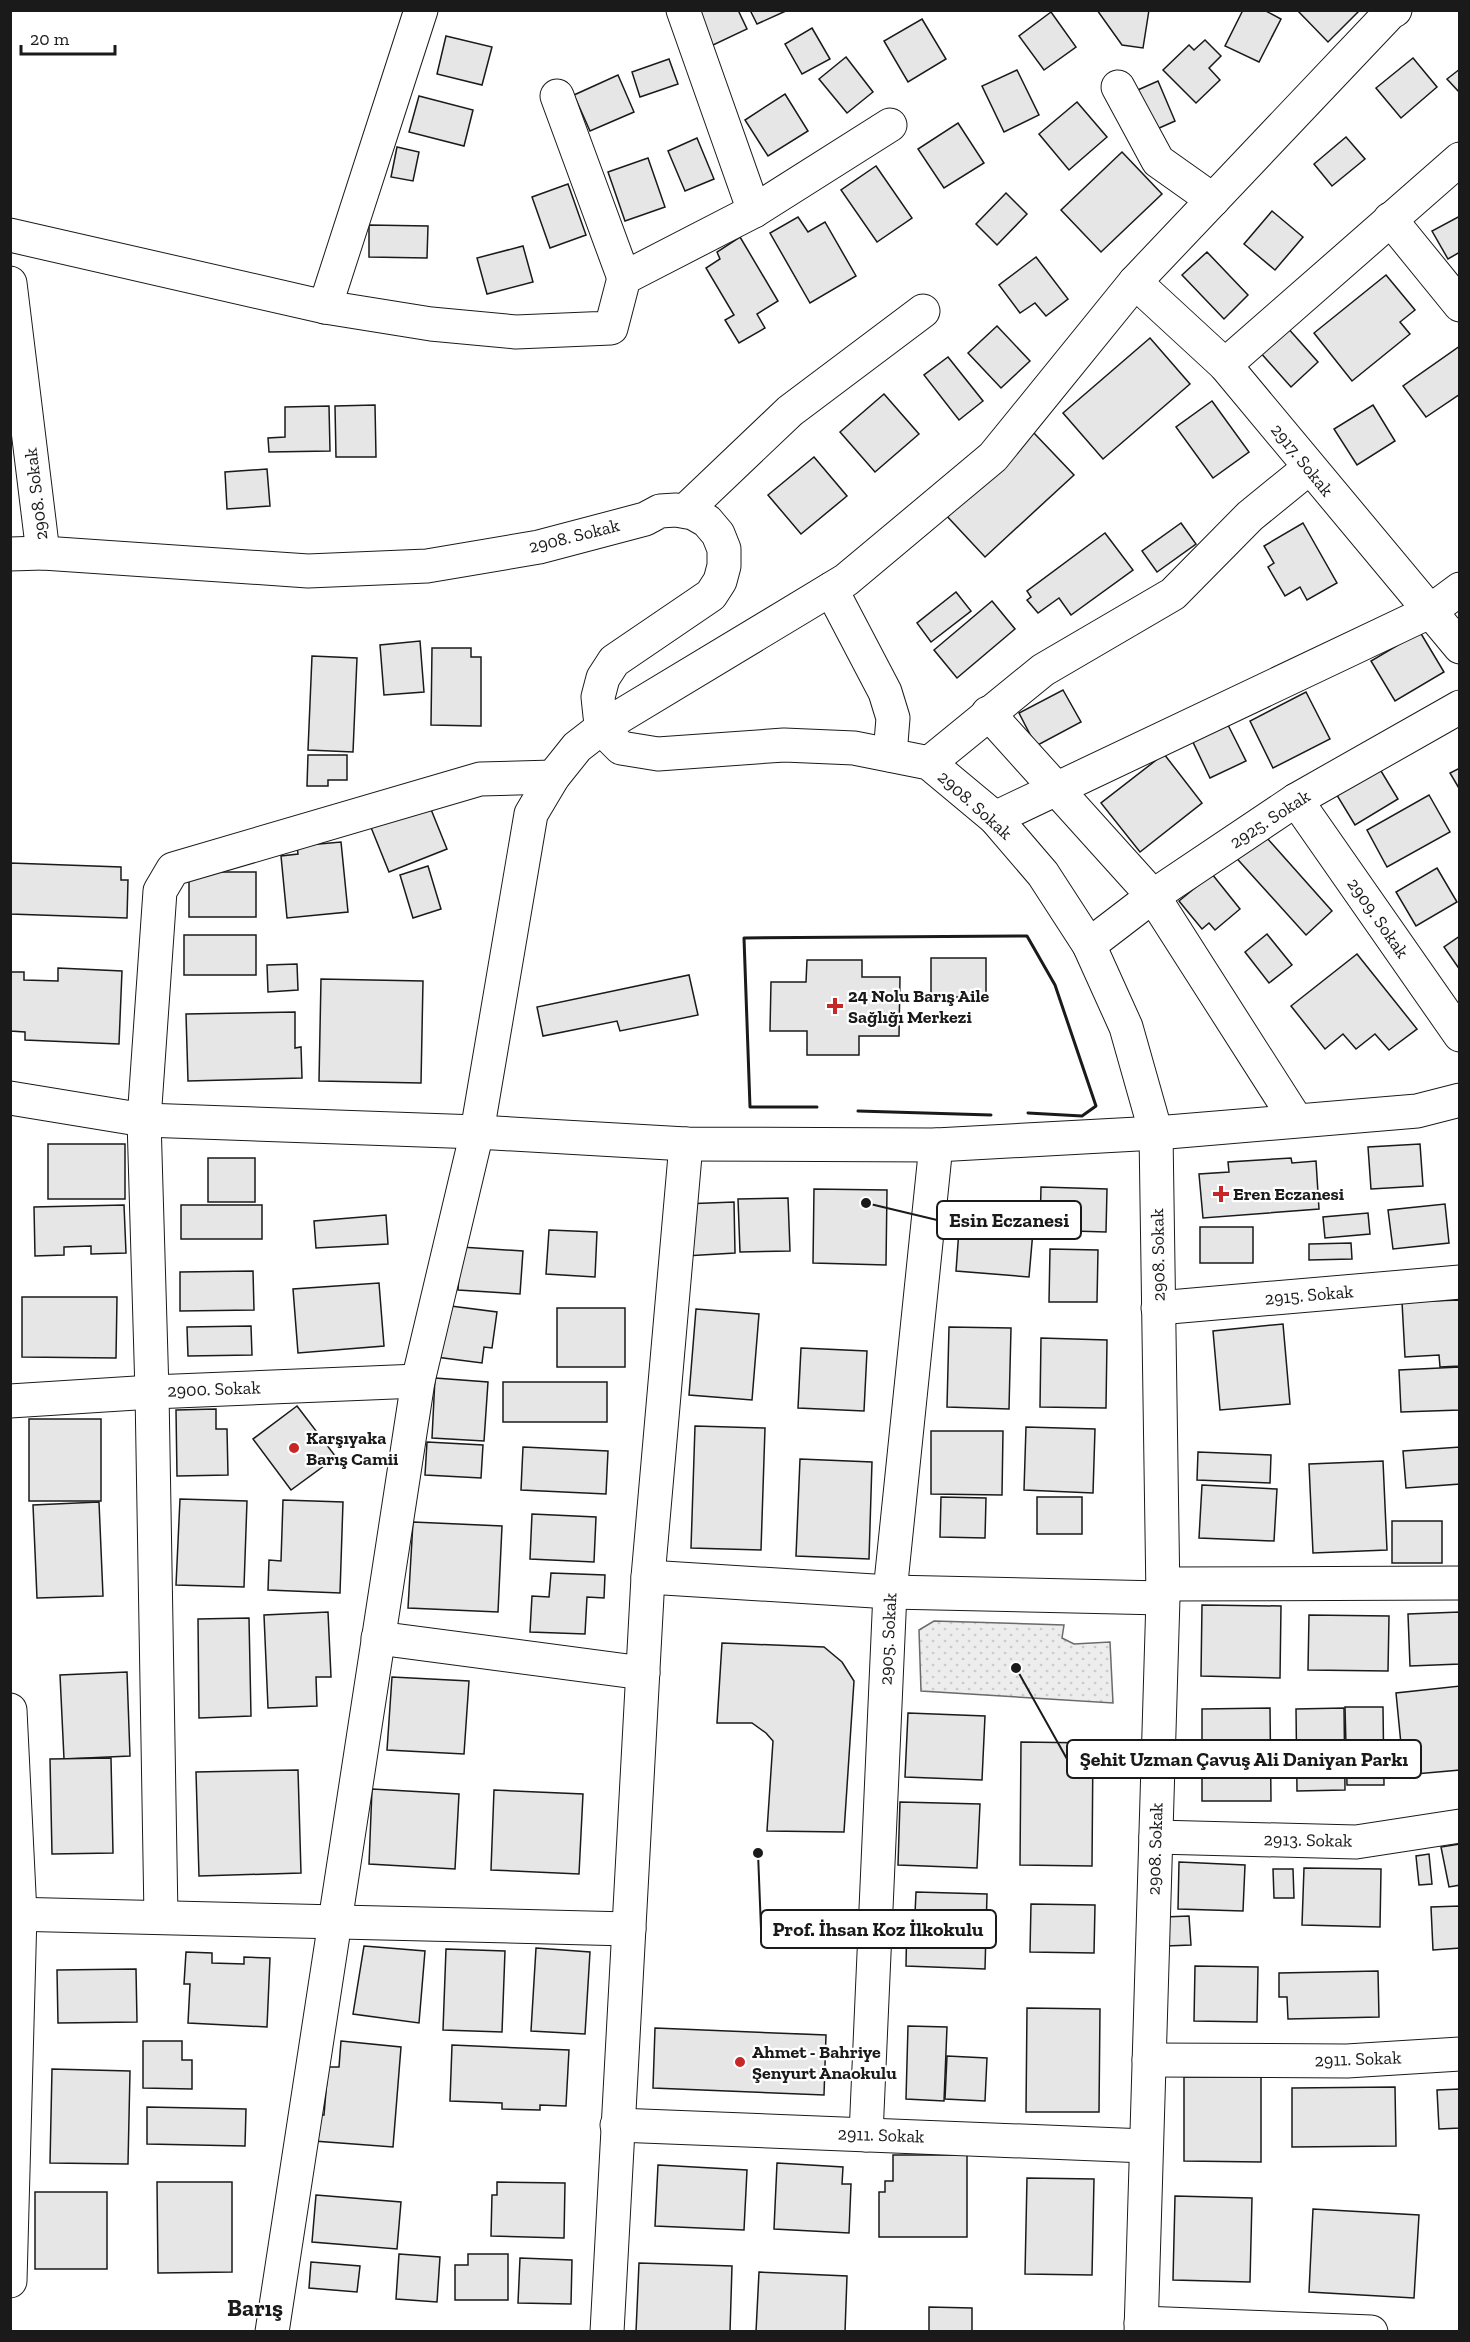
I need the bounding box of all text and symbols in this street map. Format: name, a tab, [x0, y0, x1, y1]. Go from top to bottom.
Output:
scale bar	[21, 18, 116, 56]
text: 20 m	[30, 28, 70, 50]
street label: 2917. Sokak	[1266, 419, 1338, 501]
street label: 2908. Sokak	[19, 446, 53, 541]
street label: 2908. Sokak	[526, 514, 622, 558]
street label: 2908. Sokak	[933, 766, 1017, 845]
street label: 2925. Sokak	[1226, 785, 1315, 853]
street label: 2909. Sokak	[1342, 874, 1414, 963]
place label: 24 Nolu Barış Aile Sağlığı Merkezi	[848, 985, 990, 1028]
marker: 24 Nolu Barış Aile Sağlığı Merkezi	[826, 997, 844, 1015]
place label: Eren Eczanesi	[1233, 1183, 1345, 1205]
marker: Eren Eczanesi	[1214, 1187, 1228, 1201]
callout: Esin Eczanesi	[937, 1201, 1081, 1239]
text: Esin Eczanesi	[949, 1208, 1069, 1232]
street label: 2908. Sokak	[1146, 1208, 1170, 1302]
street label: 2915. Sokak	[1264, 1280, 1355, 1310]
street label: 2900. Sokak	[167, 1376, 262, 1402]
place label: Karşıyaka Barış Camii	[306, 1427, 399, 1470]
marker: Karşıyaka Barış Camii	[287, 1441, 301, 1455]
street label: 2905. Sokak	[875, 1592, 901, 1686]
callout: Şehit Uzman Çavuş Ali Daniyan Parkı	[1067, 1740, 1421, 1778]
text: Şehit Uzman Çavuş Ali Daniyan Parkı	[1080, 1747, 1408, 1771]
street label: 2908. Sokak	[1142, 1802, 1168, 1896]
street label: 2913. Sokak	[1263, 1828, 1353, 1852]
callout: Prof. İhsan Koz İlkokulu	[761, 1910, 996, 1948]
text: Prof. İhsan Koz İlkokulu	[772, 1917, 984, 1941]
place label: Ahmet - Bahriye Şenyurt Anaokulu	[752, 2041, 897, 2084]
street label: 2911. Sokak	[1314, 2046, 1402, 2072]
marker: Ahmet - Bahriye Şenyurt Anaokulu	[733, 2055, 747, 2069]
street label: 2911. Sokak	[837, 2122, 925, 2148]
district label: Barış	[227, 2293, 283, 2322]

